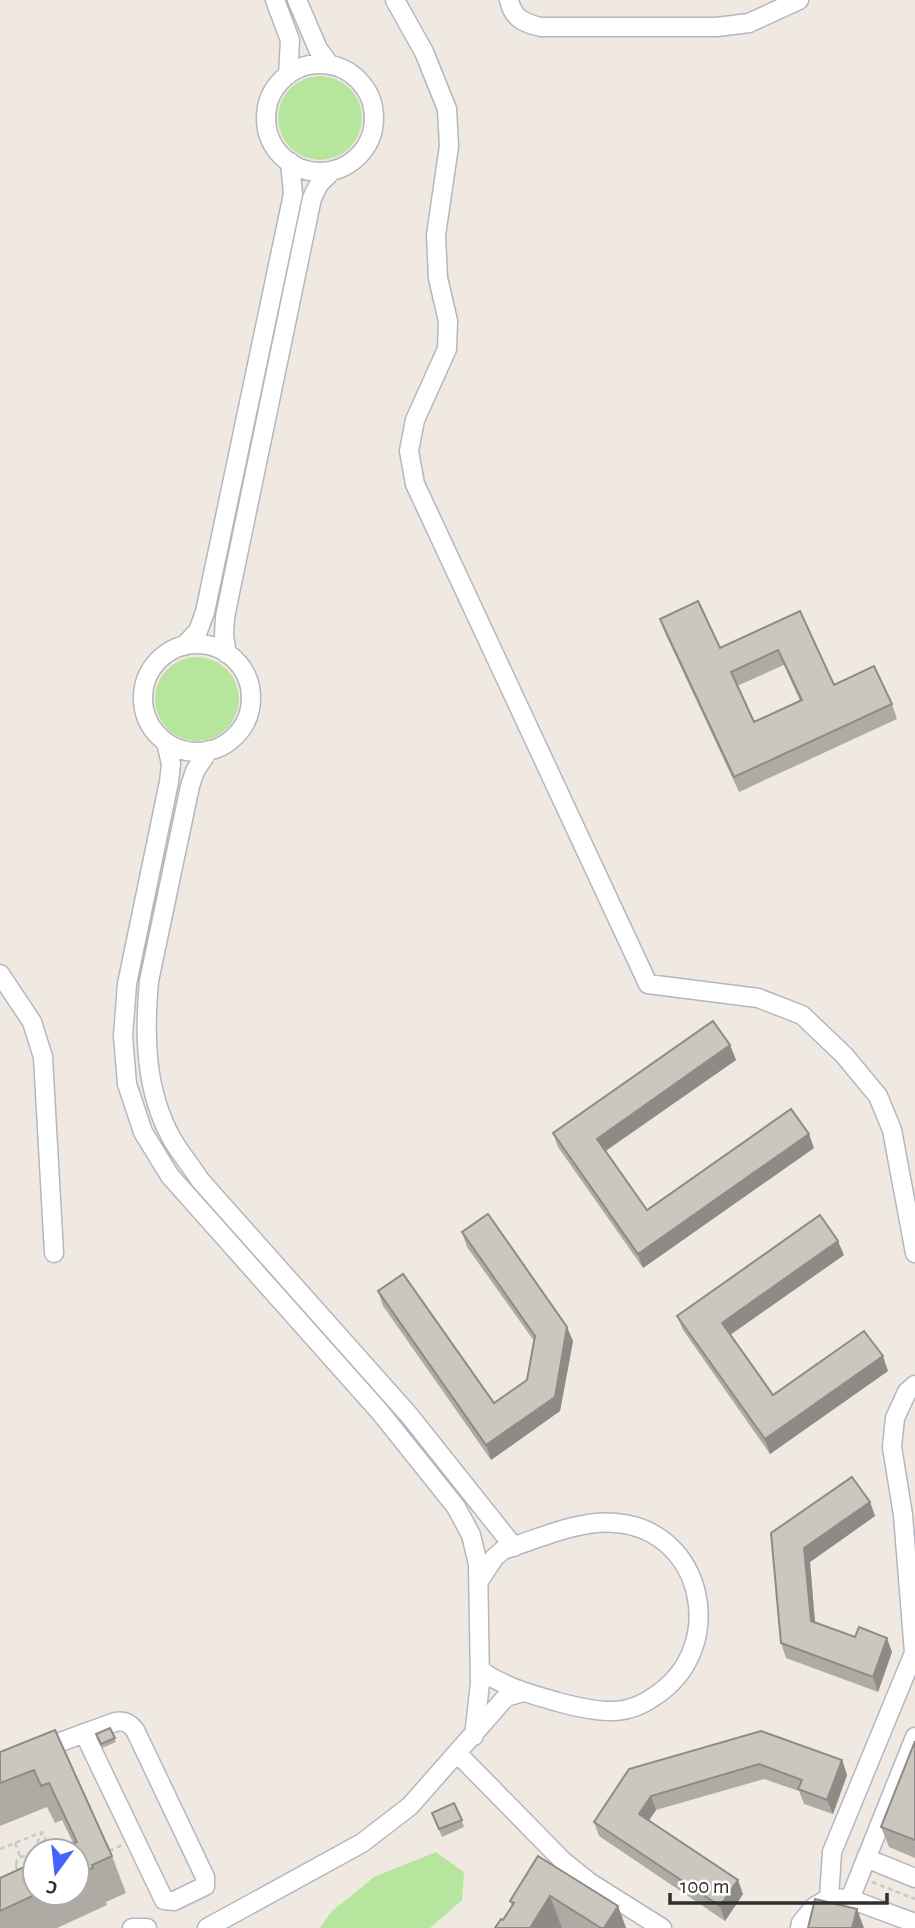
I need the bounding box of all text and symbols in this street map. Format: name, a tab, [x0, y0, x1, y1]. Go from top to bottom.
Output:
north arrow	[21, 1837, 91, 1907]
scale bar	[670, 1862, 887, 1906]
text: С	[44, 1876, 60, 1898]
text: 100 m	[680, 1876, 730, 1897]

